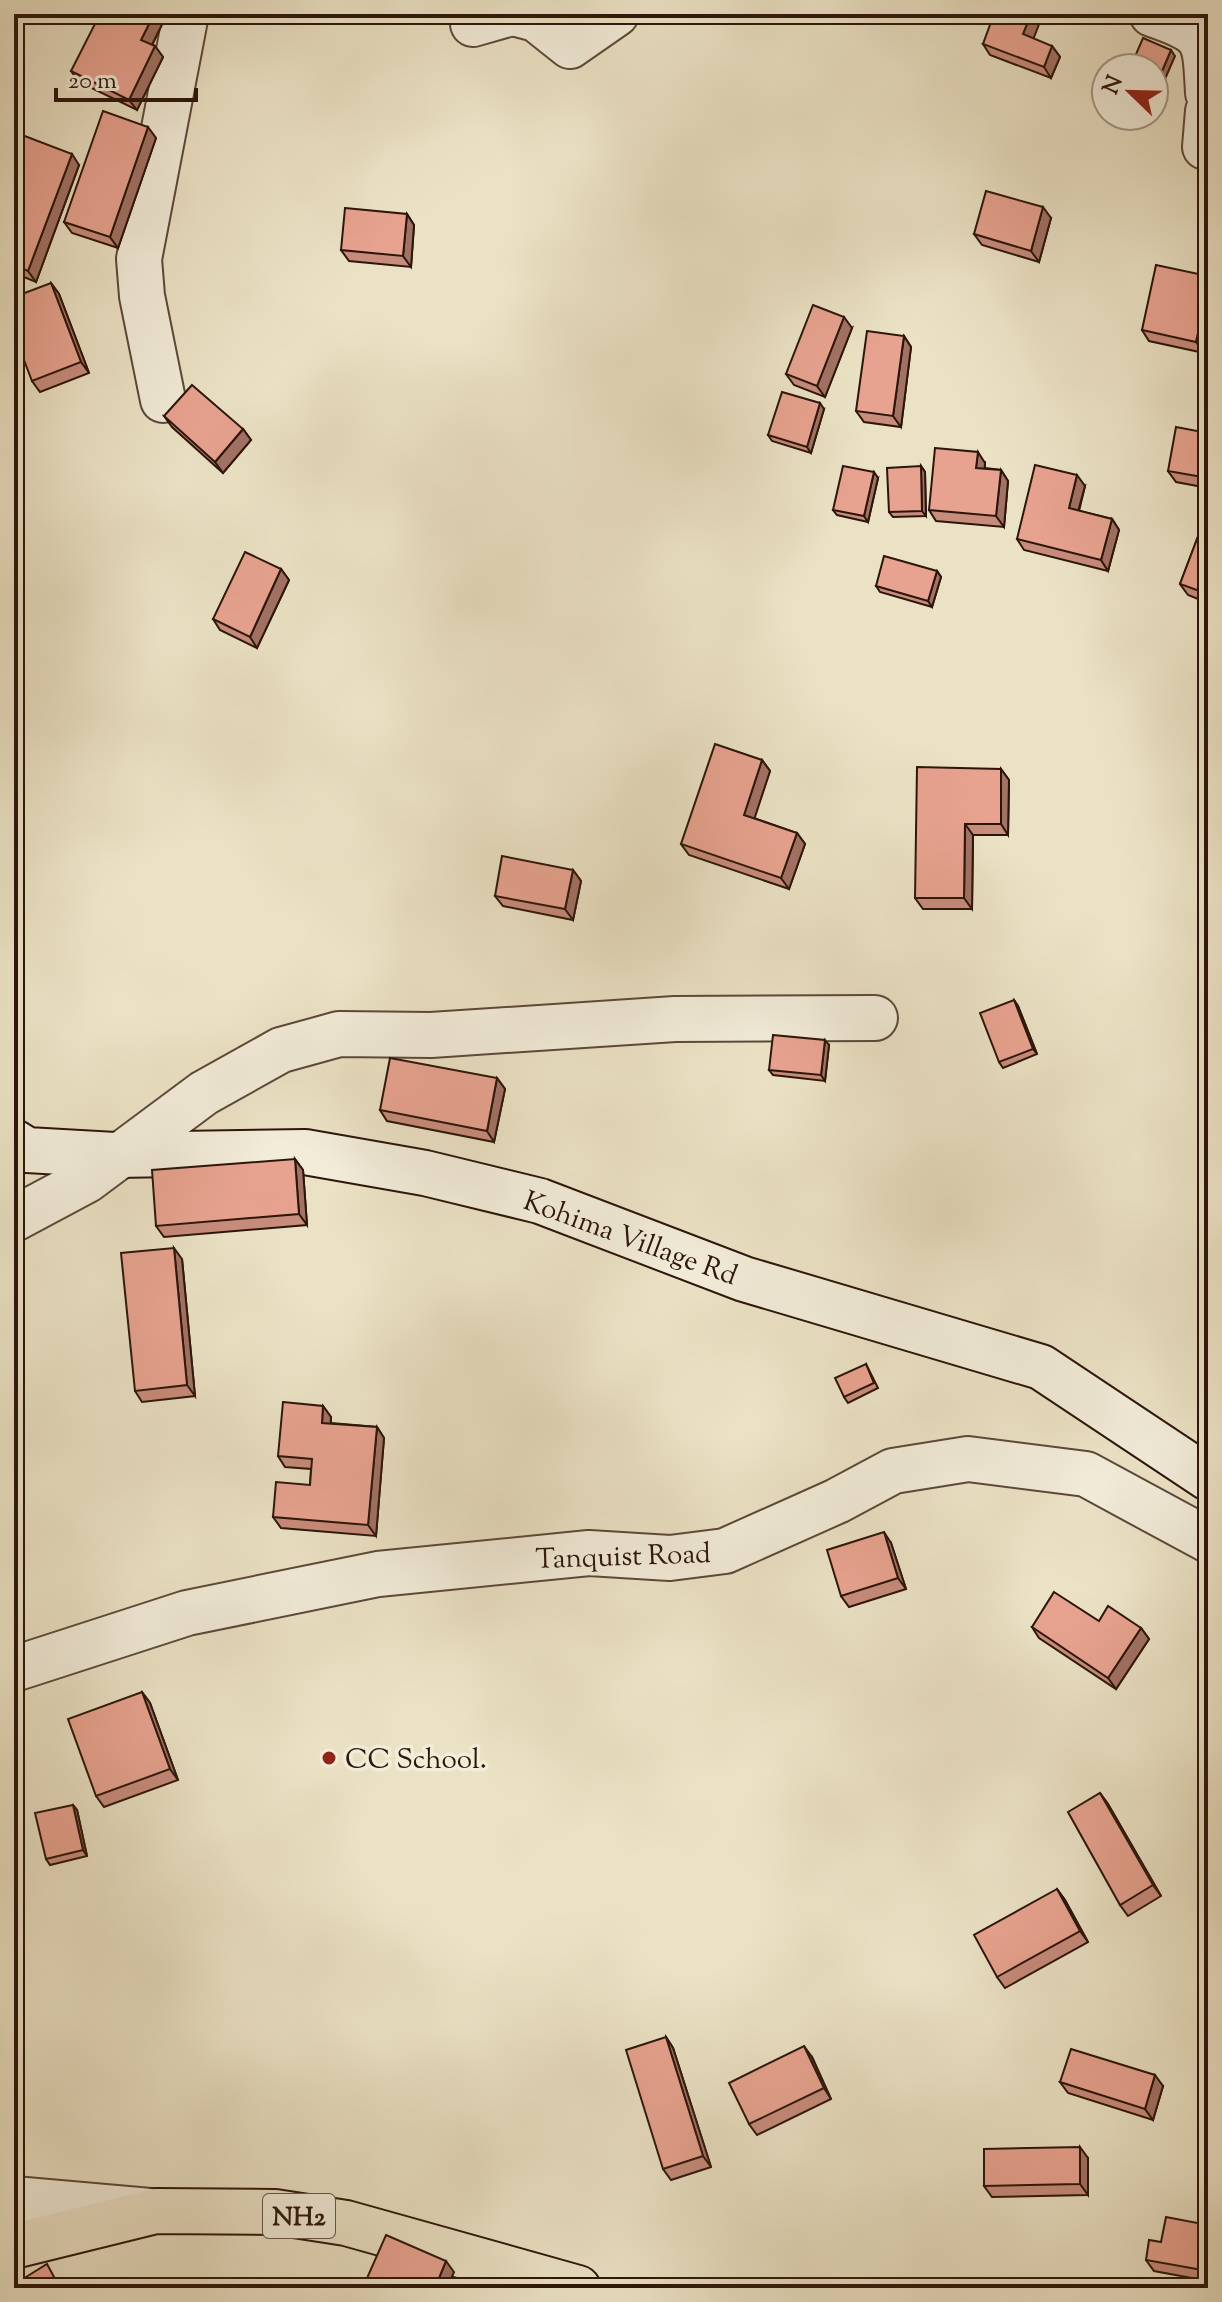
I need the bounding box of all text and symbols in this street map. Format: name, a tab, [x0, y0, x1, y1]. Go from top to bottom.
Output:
scale bar	[56, 52, 196, 102]
north arrow	[1090, 52, 1170, 132]
text: 20 m	[68, 65, 117, 99]
text: N	[1096, 71, 1133, 100]
street label: Kohima Village Rd	[517, 1182, 743, 1297]
street label: Tanquist Road	[535, 1535, 712, 1581]
place label: CC School.	[345, 1741, 487, 1781]
marker: CC School.	[320, 1749, 338, 1767]
road number: NH2	[263, 2194, 335, 2238]

